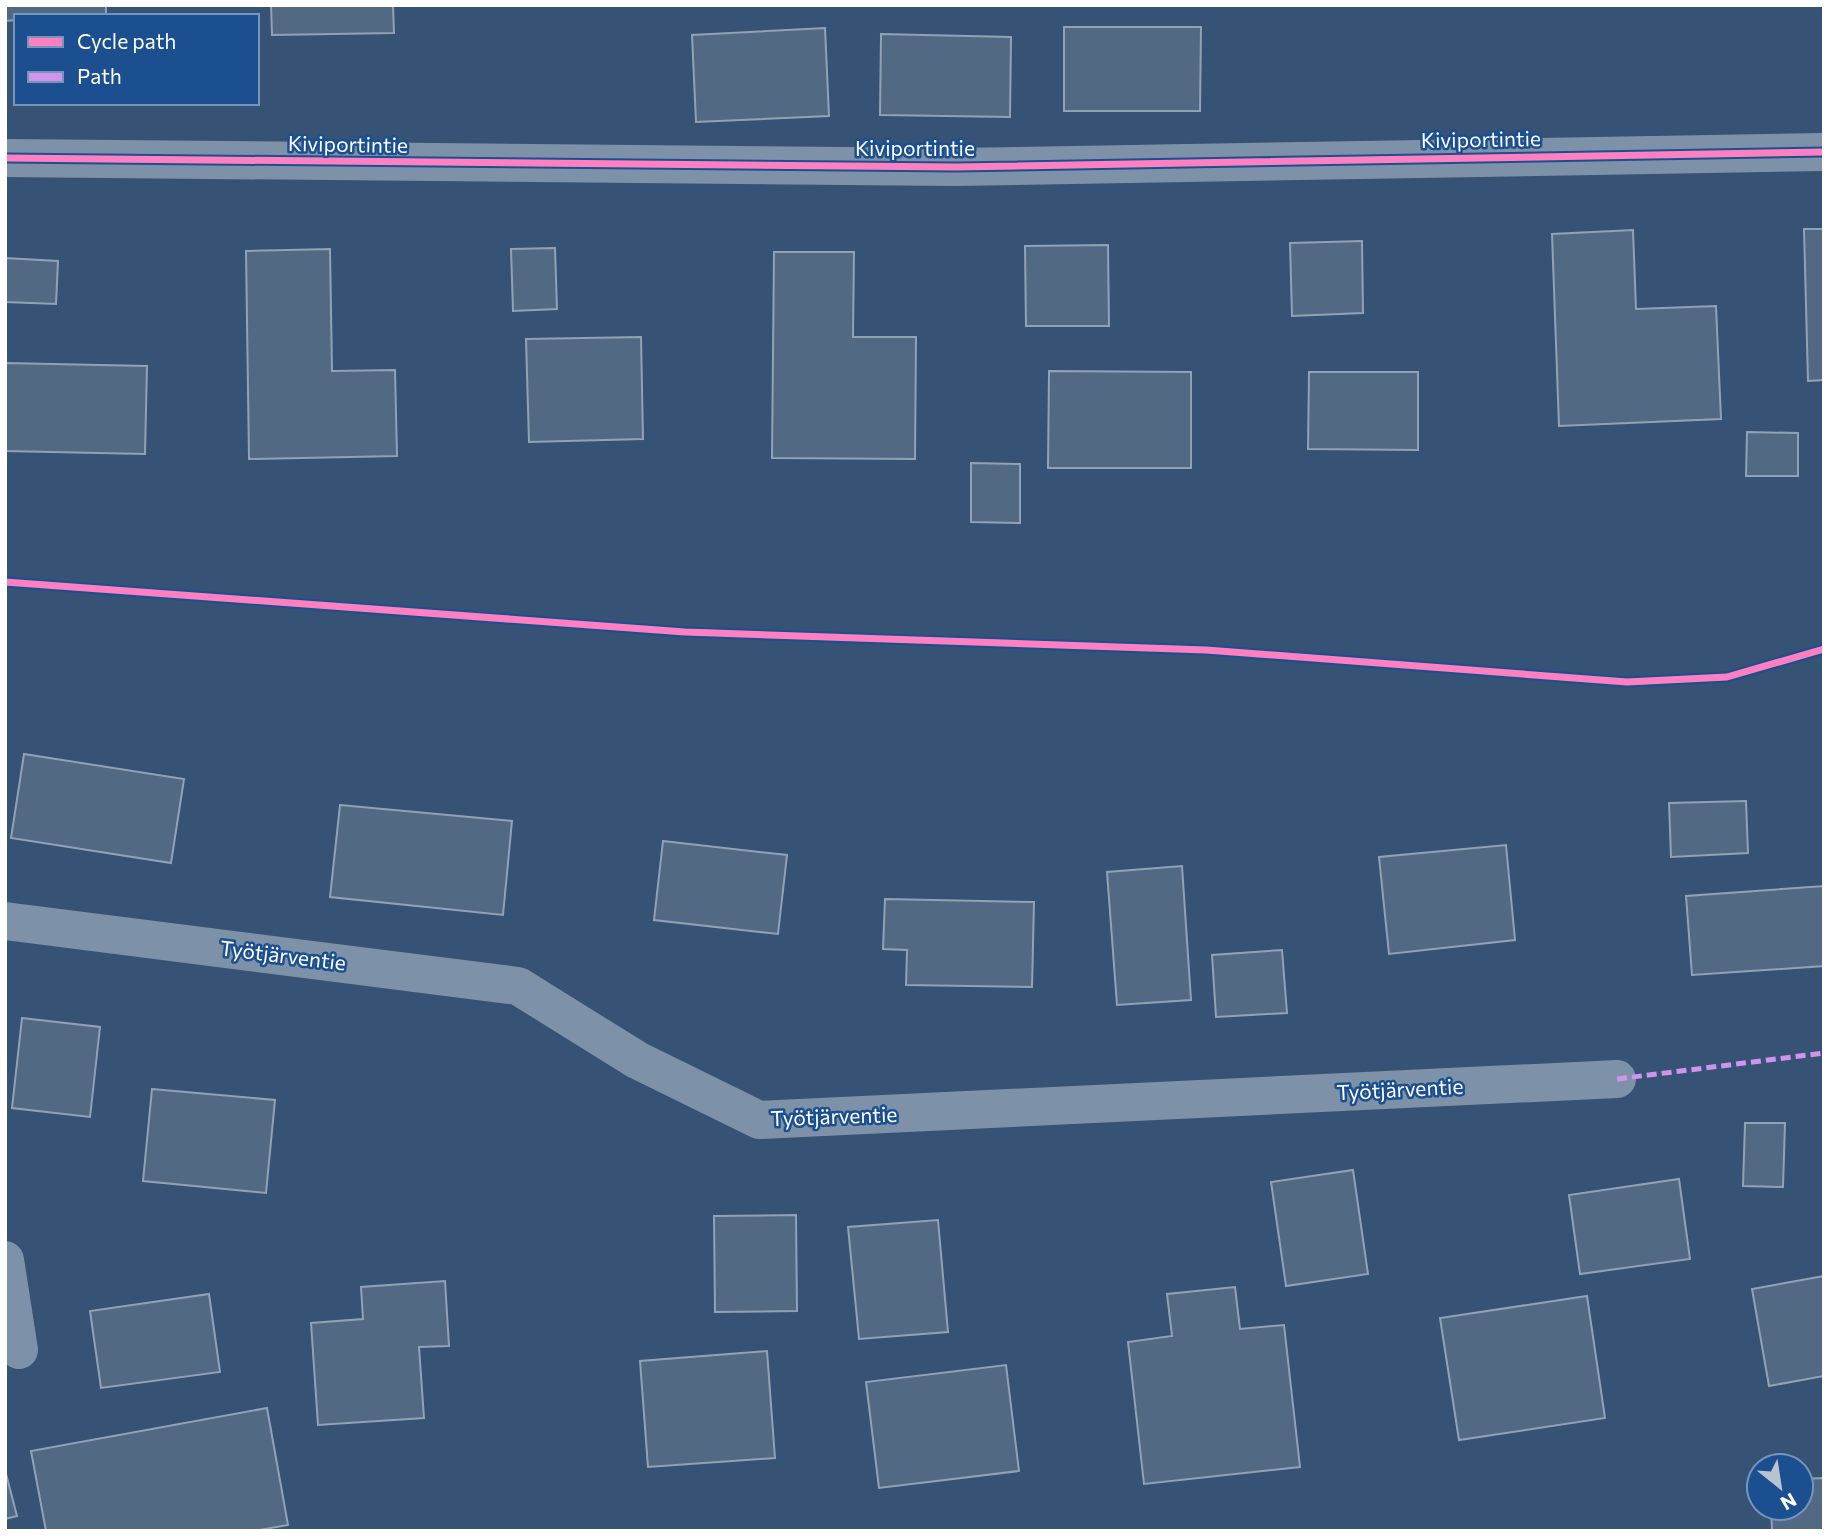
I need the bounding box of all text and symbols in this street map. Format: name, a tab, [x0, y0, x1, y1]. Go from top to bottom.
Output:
legend	[14, 14, 259, 105]
text: Cycle path	[77, 28, 176, 53]
text: Path	[77, 63, 122, 88]
street label: Kiviportintie	[1421, 125, 1541, 152]
street label: Kiviportintie	[288, 130, 408, 157]
street label: Kiviportintie	[855, 135, 975, 160]
street label: Työtjärventie	[219, 934, 348, 975]
street label: Työtjärventie	[1336, 1073, 1464, 1104]
street label: Työtjärventie	[770, 1101, 898, 1130]
north arrow	[1745, 1452, 1815, 1522]
text: N	[1777, 1489, 1801, 1516]

